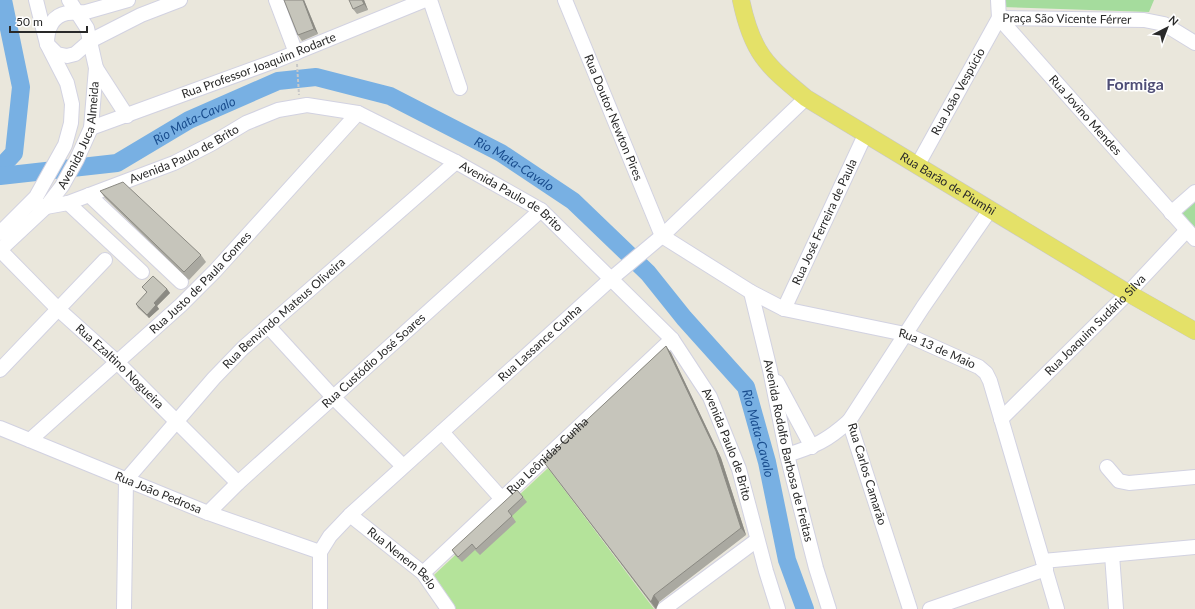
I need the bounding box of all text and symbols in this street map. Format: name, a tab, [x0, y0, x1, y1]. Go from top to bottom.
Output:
scale bar	[10, 8, 87, 34]
north arrow	[1147, 8, 1187, 48]
street label: Praça São Vicente Férrer	[1002, 10, 1132, 27]
text: N	[1167, 13, 1182, 28]
text: 50 m	[16, 14, 43, 29]
street label: Rua Professor Joaquim Rodarte	[179, 29, 338, 101]
street label: Rua João Vespúcio	[928, 45, 988, 138]
street label: Rua Doutor Newton Pires	[581, 52, 646, 183]
street label: Rua Jovino Mendes	[1046, 72, 1125, 158]
district label: Formiga	[1106, 74, 1164, 93]
street label: Avenida Juca Almeida	[54, 81, 102, 191]
water label: Rio Mata-Cavalo	[150, 93, 238, 148]
street label: Avenida Paulo de Brito	[127, 121, 242, 186]
water label: Rio Mata-Cavalo	[472, 133, 557, 194]
street label: Rua Barão de Piumhi	[898, 149, 999, 218]
street label: Rua José Ferreira de Paula	[788, 156, 860, 287]
street label: Avenida Paulo de Brito	[457, 158, 566, 234]
street label: Rua Justo de Paula Gomes	[146, 228, 254, 337]
street label: Rua Benvindo Mateus Oliveira	[219, 254, 348, 372]
street label: Rua Joaquim Sudário Silva	[1041, 271, 1149, 378]
street label: Rua Lassance Cunha	[495, 301, 584, 384]
street label: Rua Custódio José Soares	[318, 310, 428, 411]
street label: Rua Ezaltino Nogueira	[73, 320, 167, 412]
street label: Rua 13 de Maio	[897, 325, 978, 372]
street label: Avenida Rodolfo Barbosa de Freitas	[761, 358, 817, 543]
street label: Avenida Paulo de Brito	[699, 385, 755, 503]
water label: Rio Mata-Cavalo	[739, 387, 778, 479]
street label: Rua Leônidas Cunha	[503, 414, 591, 497]
street label: Rua Carlos Camarão	[845, 421, 890, 527]
street label: Rua João Pedrosa	[113, 468, 204, 517]
street label: Rua Nenem Belo	[364, 524, 440, 593]

